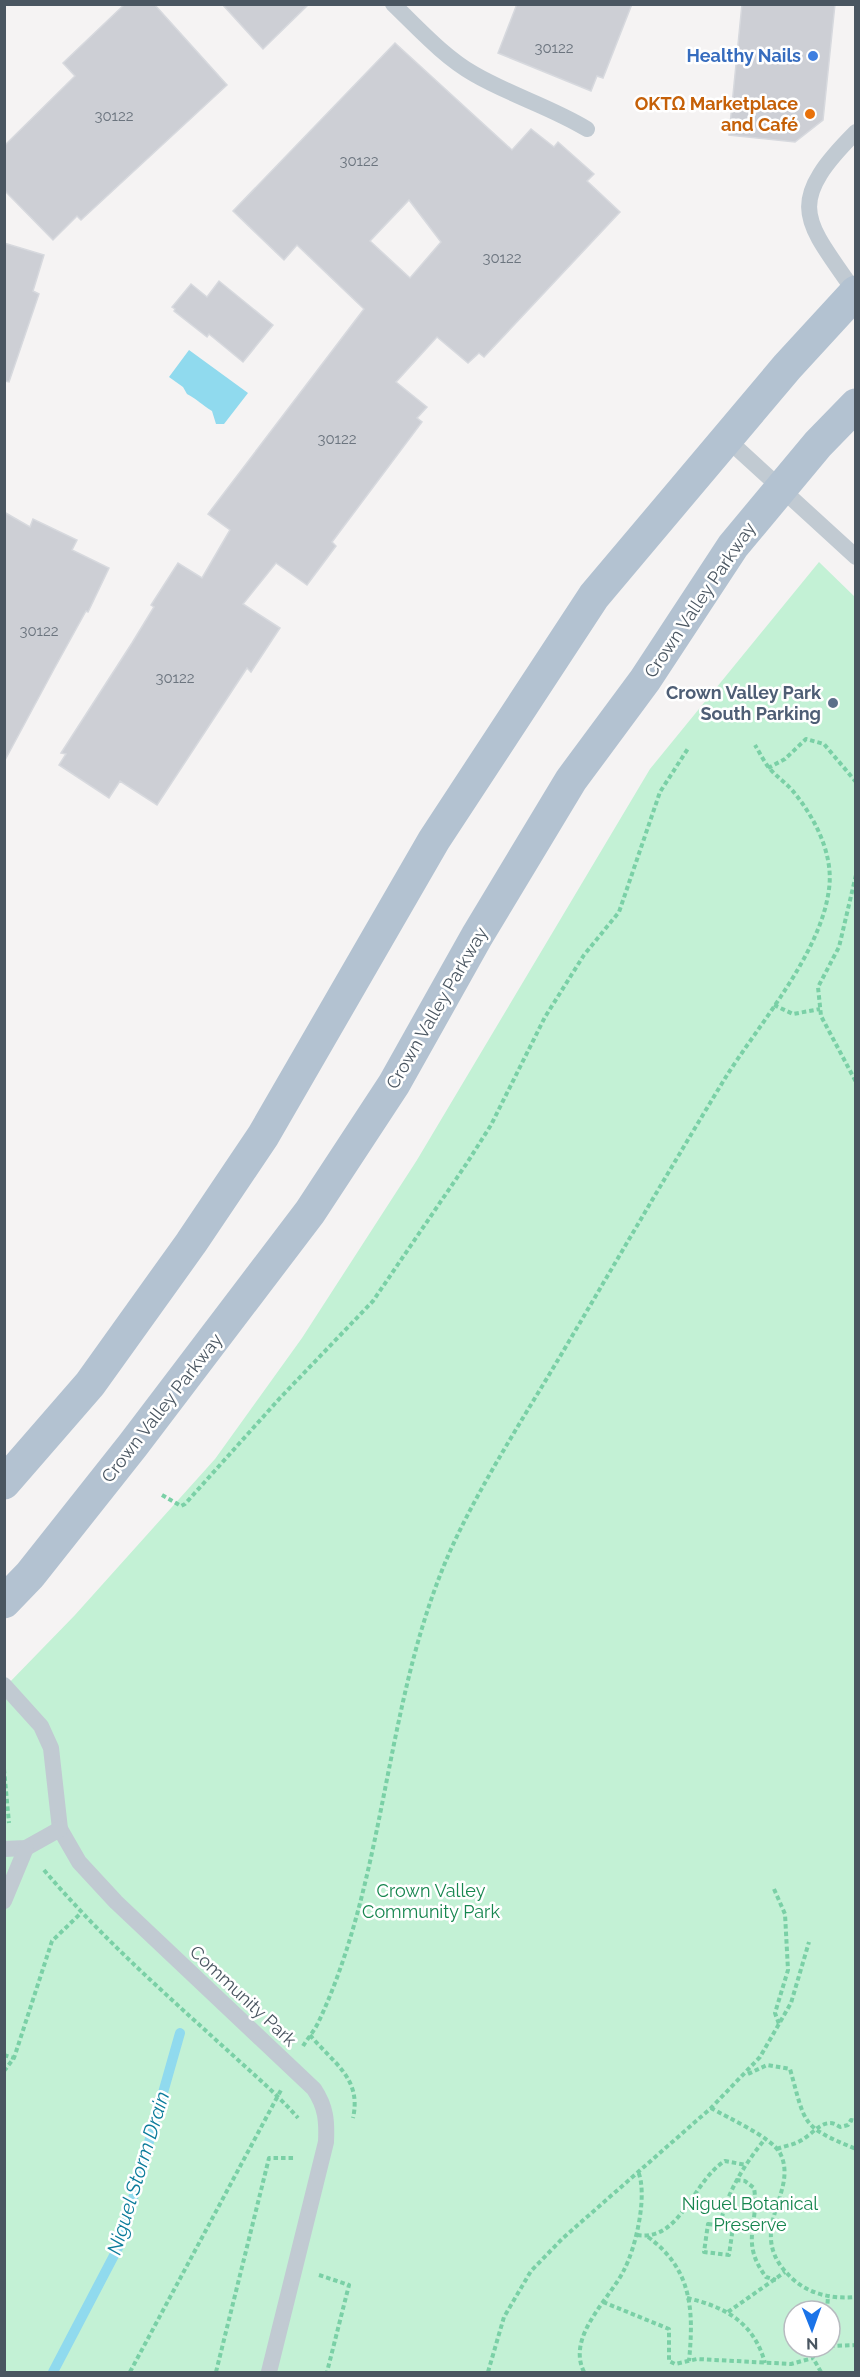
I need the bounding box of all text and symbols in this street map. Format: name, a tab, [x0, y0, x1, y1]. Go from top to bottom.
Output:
house number: 30122	[534, 39, 574, 57]
place label: Healthy Nails	[687, 45, 801, 66]
marker: Healthy Nails	[806, 49, 820, 63]
place label: OKTΩ Marketplace and Café	[635, 93, 798, 135]
house number: 30122	[94, 107, 134, 125]
marker: OKTΩ Marketplace and Café	[803, 107, 817, 121]
house number: 30122	[339, 152, 379, 170]
house number: 30122	[482, 249, 522, 267]
house number: 30122	[317, 430, 357, 448]
street label: Crown Valley Parkway	[640, 518, 760, 682]
house number: 30122	[19, 622, 59, 640]
house number: 30122	[155, 669, 195, 687]
place label: Crown Valley Park South Parking	[666, 682, 822, 724]
marker: Crown Valley Park South Parking	[826, 696, 840, 710]
street label: Crown Valley Parkway	[382, 923, 492, 1092]
street label: Crown Valley Parkway	[97, 1329, 226, 1486]
park label: Crown Valley Community Park	[362, 1880, 500, 1922]
street label: Community Park	[186, 1941, 301, 2051]
water label: Niguel Storm Drain	[102, 2089, 174, 2257]
park label: Niguel Botanical Preserve	[682, 2193, 818, 2235]
north arrow	[782, 2299, 842, 2359]
text: N	[806, 2334, 819, 2353]

